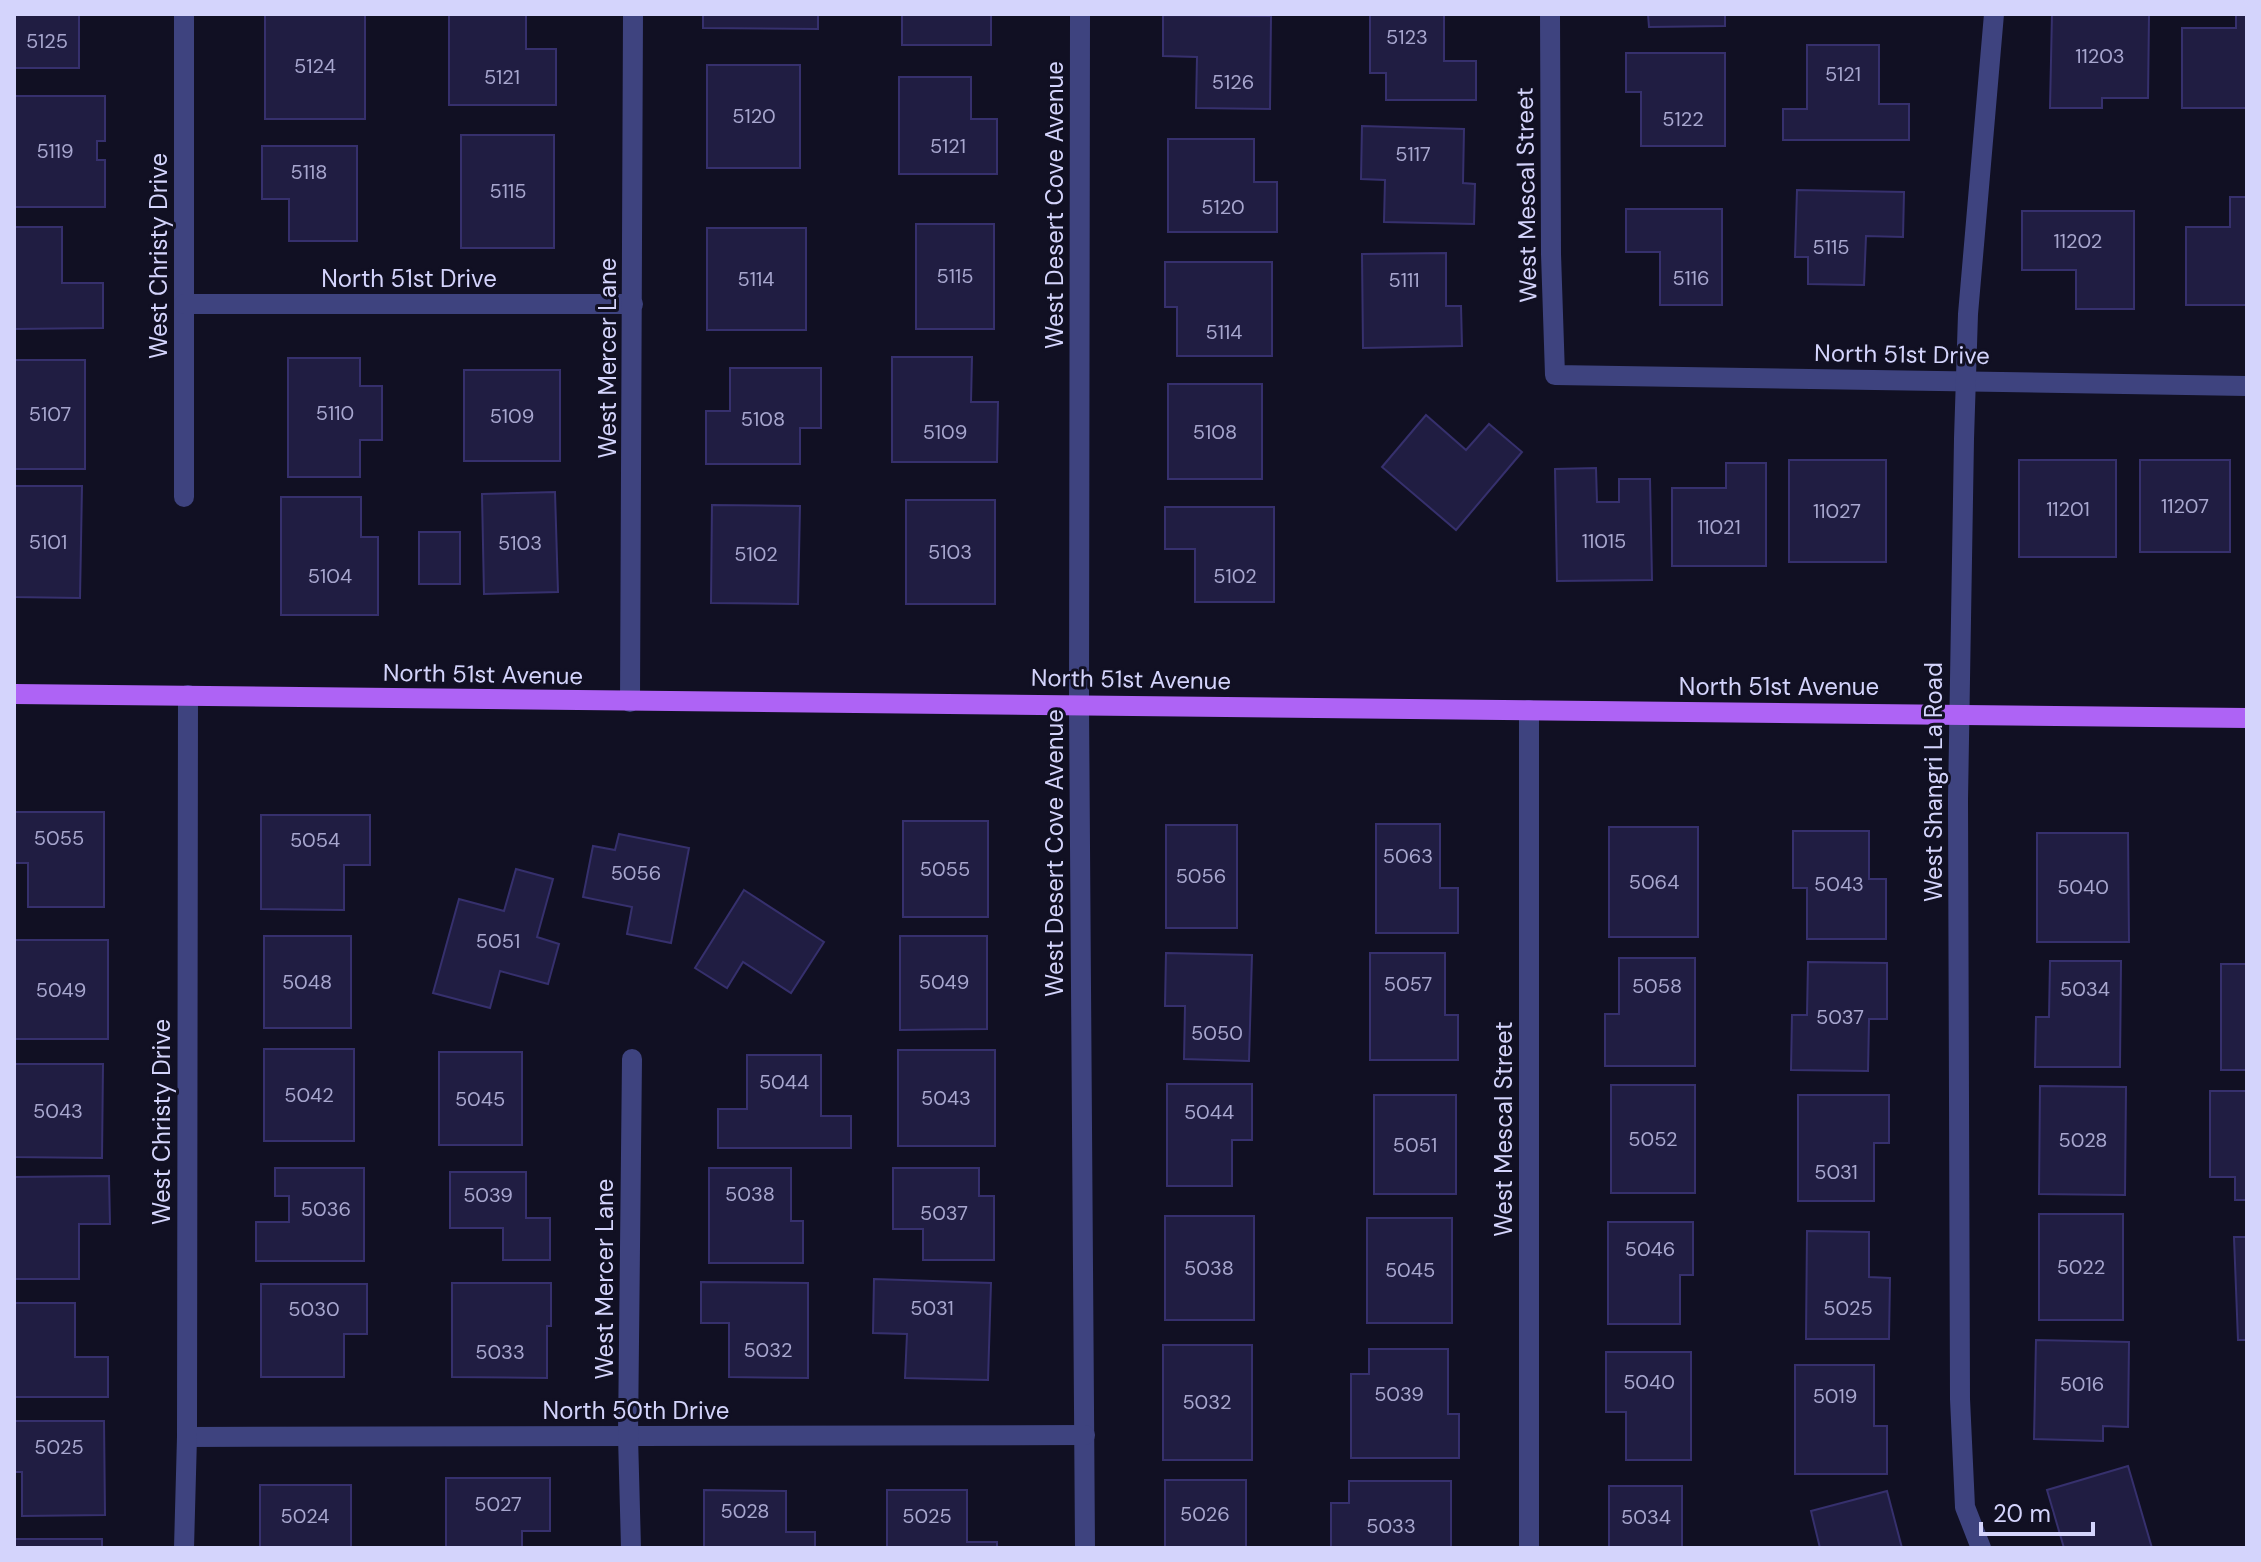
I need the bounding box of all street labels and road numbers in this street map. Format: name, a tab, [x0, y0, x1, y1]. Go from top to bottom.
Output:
street label: West Desert Cove Avenue	[1039, 61, 1070, 349]
street label: West Mescal Street	[1509, 87, 1543, 303]
street label: West Christy Drive	[143, 153, 174, 359]
street label: West Mercer Lane	[592, 258, 623, 458]
street label: North 51st Drive	[321, 263, 497, 294]
street label: North 51st Drive	[1814, 337, 1990, 371]
street label: North 51st Avenue	[383, 657, 583, 691]
street label: North 51st Avenue	[1031, 662, 1231, 696]
street label: West Shangri La Road	[1918, 662, 1949, 902]
street label: North 51st Avenue	[1679, 671, 1879, 702]
street label: West Desert Cove Avenue	[1039, 709, 1070, 997]
street label: West Christy Drive	[146, 1019, 177, 1225]
street label: West Mescal Street	[1488, 1021, 1519, 1237]
street label: West Mercer Lane	[589, 1179, 620, 1379]
street label: North 50th Drive	[543, 1395, 729, 1426]

